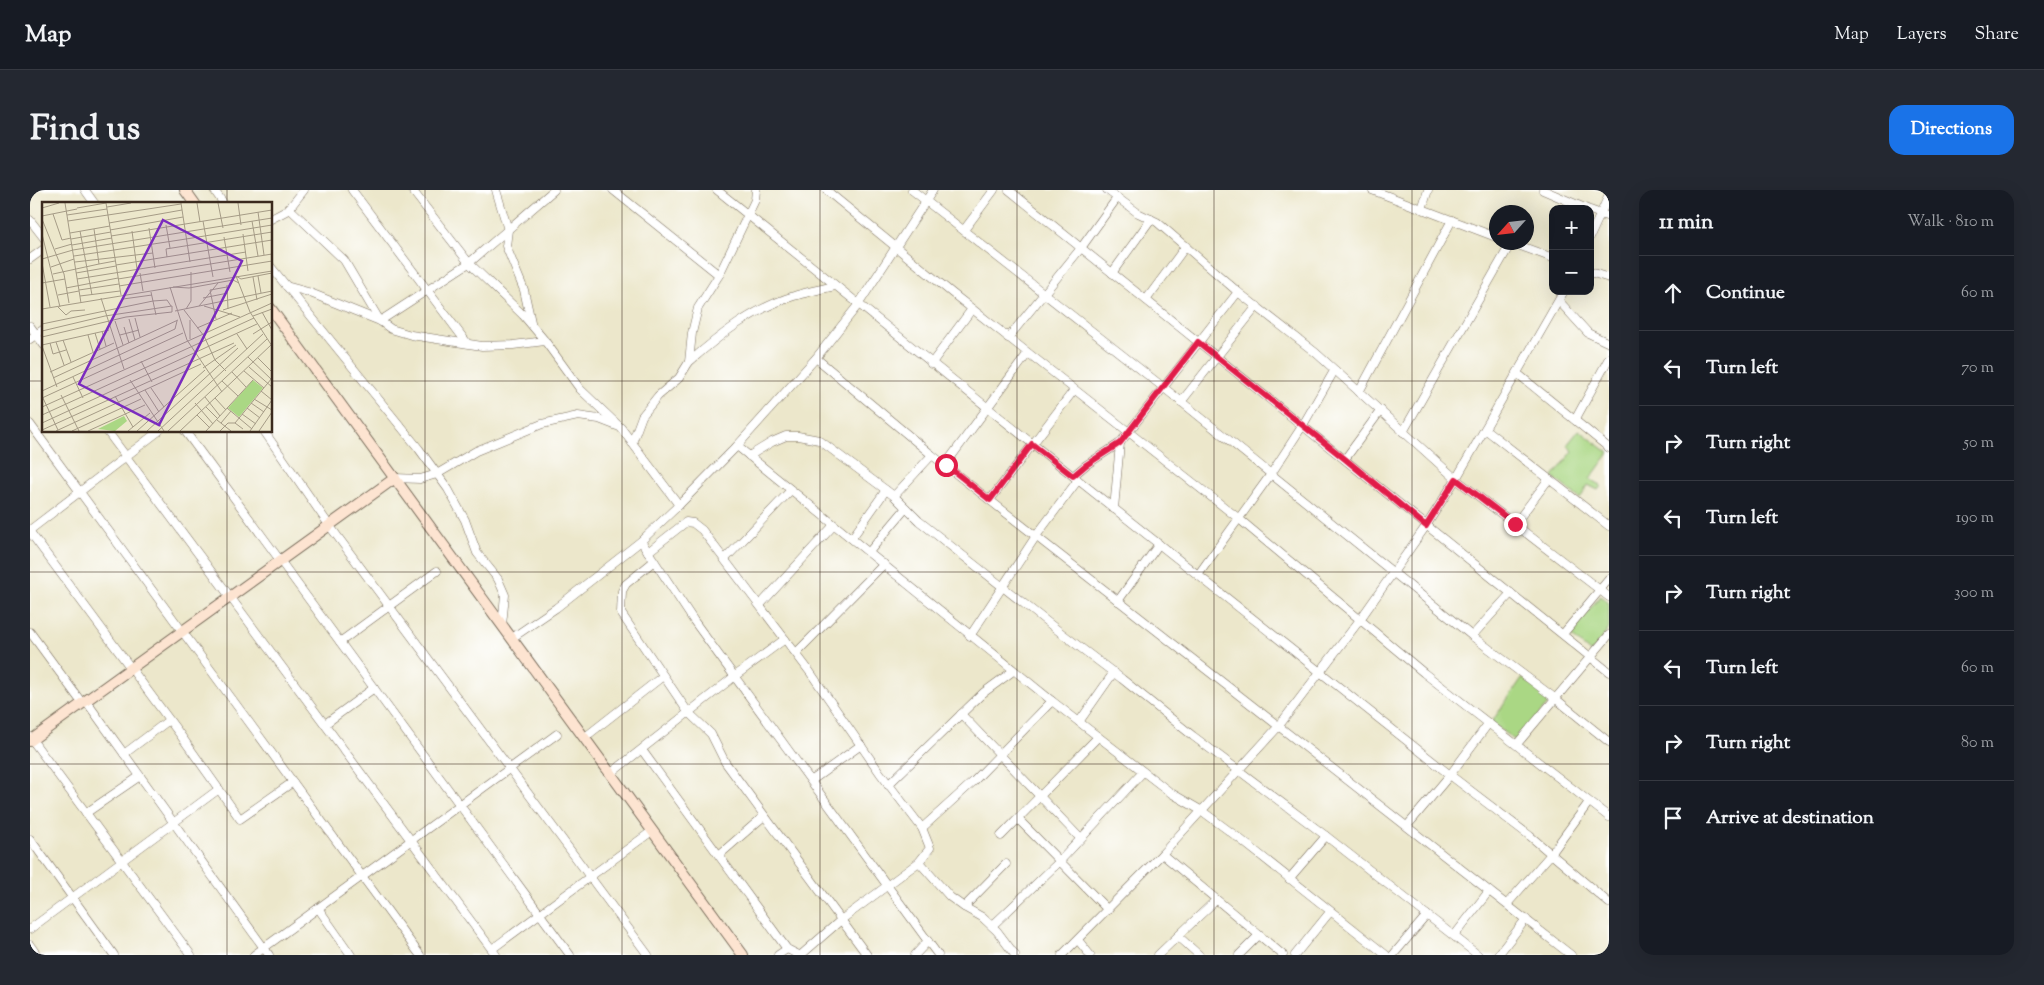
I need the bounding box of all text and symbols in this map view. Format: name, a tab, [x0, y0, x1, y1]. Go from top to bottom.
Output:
text: Map	[25, 18, 71, 52]
text: Map	[1834, 22, 1869, 48]
text: Layers	[1897, 22, 1947, 48]
text: Share	[1975, 22, 2019, 48]
text: Find us	[30, 105, 140, 156]
button: Directions	[1889, 105, 2014, 155]
inset map	[42, 202, 272, 432]
north arrow	[1489, 205, 1534, 250]
map controls	[1549, 205, 1594, 295]
button: +	[1549, 205, 1594, 250]
text: 11 min	[1659, 208, 1714, 238]
text: Walk · 810 m	[1907, 211, 1994, 234]
button: −	[1549, 250, 1594, 295]
icon: ahead	[1659, 279, 1687, 307]
text: Continue	[1706, 280, 1785, 307]
text: 60 m	[1961, 282, 1994, 305]
icon: left	[1659, 354, 1687, 382]
text: Turn left	[1706, 355, 1778, 382]
text: 70 m	[1961, 357, 1994, 380]
icon: right	[1659, 429, 1687, 457]
text: Turn right	[1706, 430, 1790, 457]
text: 50 m	[1963, 432, 1994, 455]
route start	[935, 454, 958, 477]
icon: left	[1659, 504, 1687, 532]
text: Turn left	[1706, 505, 1778, 532]
text: 190 m	[1956, 507, 1994, 530]
route end	[1504, 513, 1527, 536]
icon: right	[1659, 579, 1687, 607]
text: Turn right	[1706, 580, 1790, 607]
text: 300 m	[1954, 582, 1994, 605]
icon: left	[1659, 654, 1687, 682]
text: Turn left	[1706, 655, 1778, 682]
text: 60 m	[1961, 657, 1994, 680]
icon: right	[1659, 729, 1687, 757]
text: Turn right	[1706, 730, 1790, 757]
text: 80 m	[1961, 732, 1994, 755]
icon: arrive	[1659, 804, 1687, 832]
text: Arrive at destination	[1706, 805, 1874, 832]

